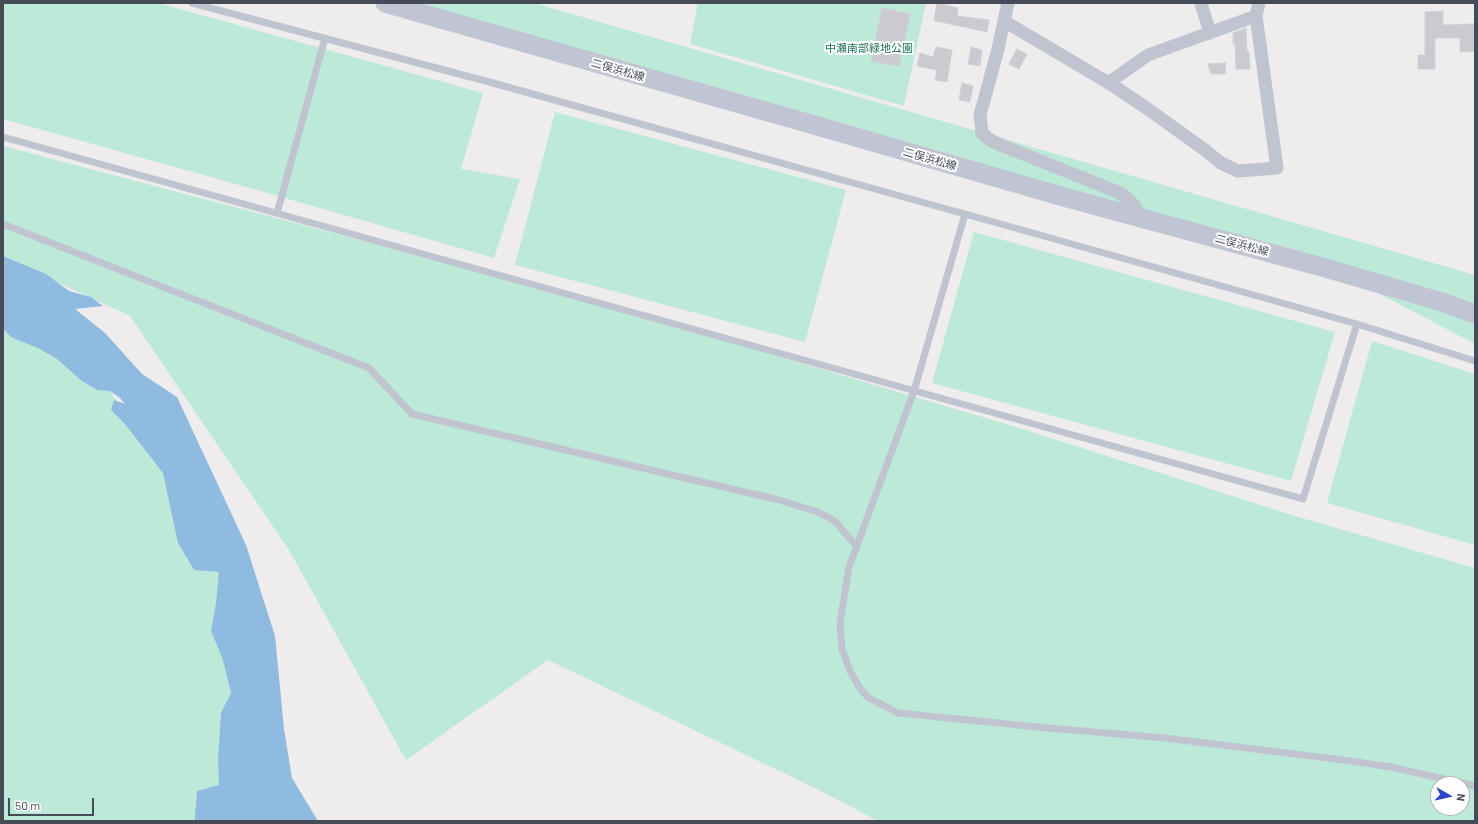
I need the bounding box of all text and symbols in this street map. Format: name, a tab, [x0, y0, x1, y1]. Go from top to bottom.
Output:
park label: 中瀬南部緑地公園	[825, 41, 913, 55]
street label: 二俣浜松線	[590, 56, 646, 84]
street label: 二俣浜松線	[902, 145, 958, 173]
street label: 二俣浜松線	[1214, 232, 1270, 258]
north arrow	[1430, 776, 1470, 816]
scale bar	[10, 790, 96, 816]
text: N	[1454, 793, 1468, 802]
text: 50 m	[15, 798, 40, 812]

